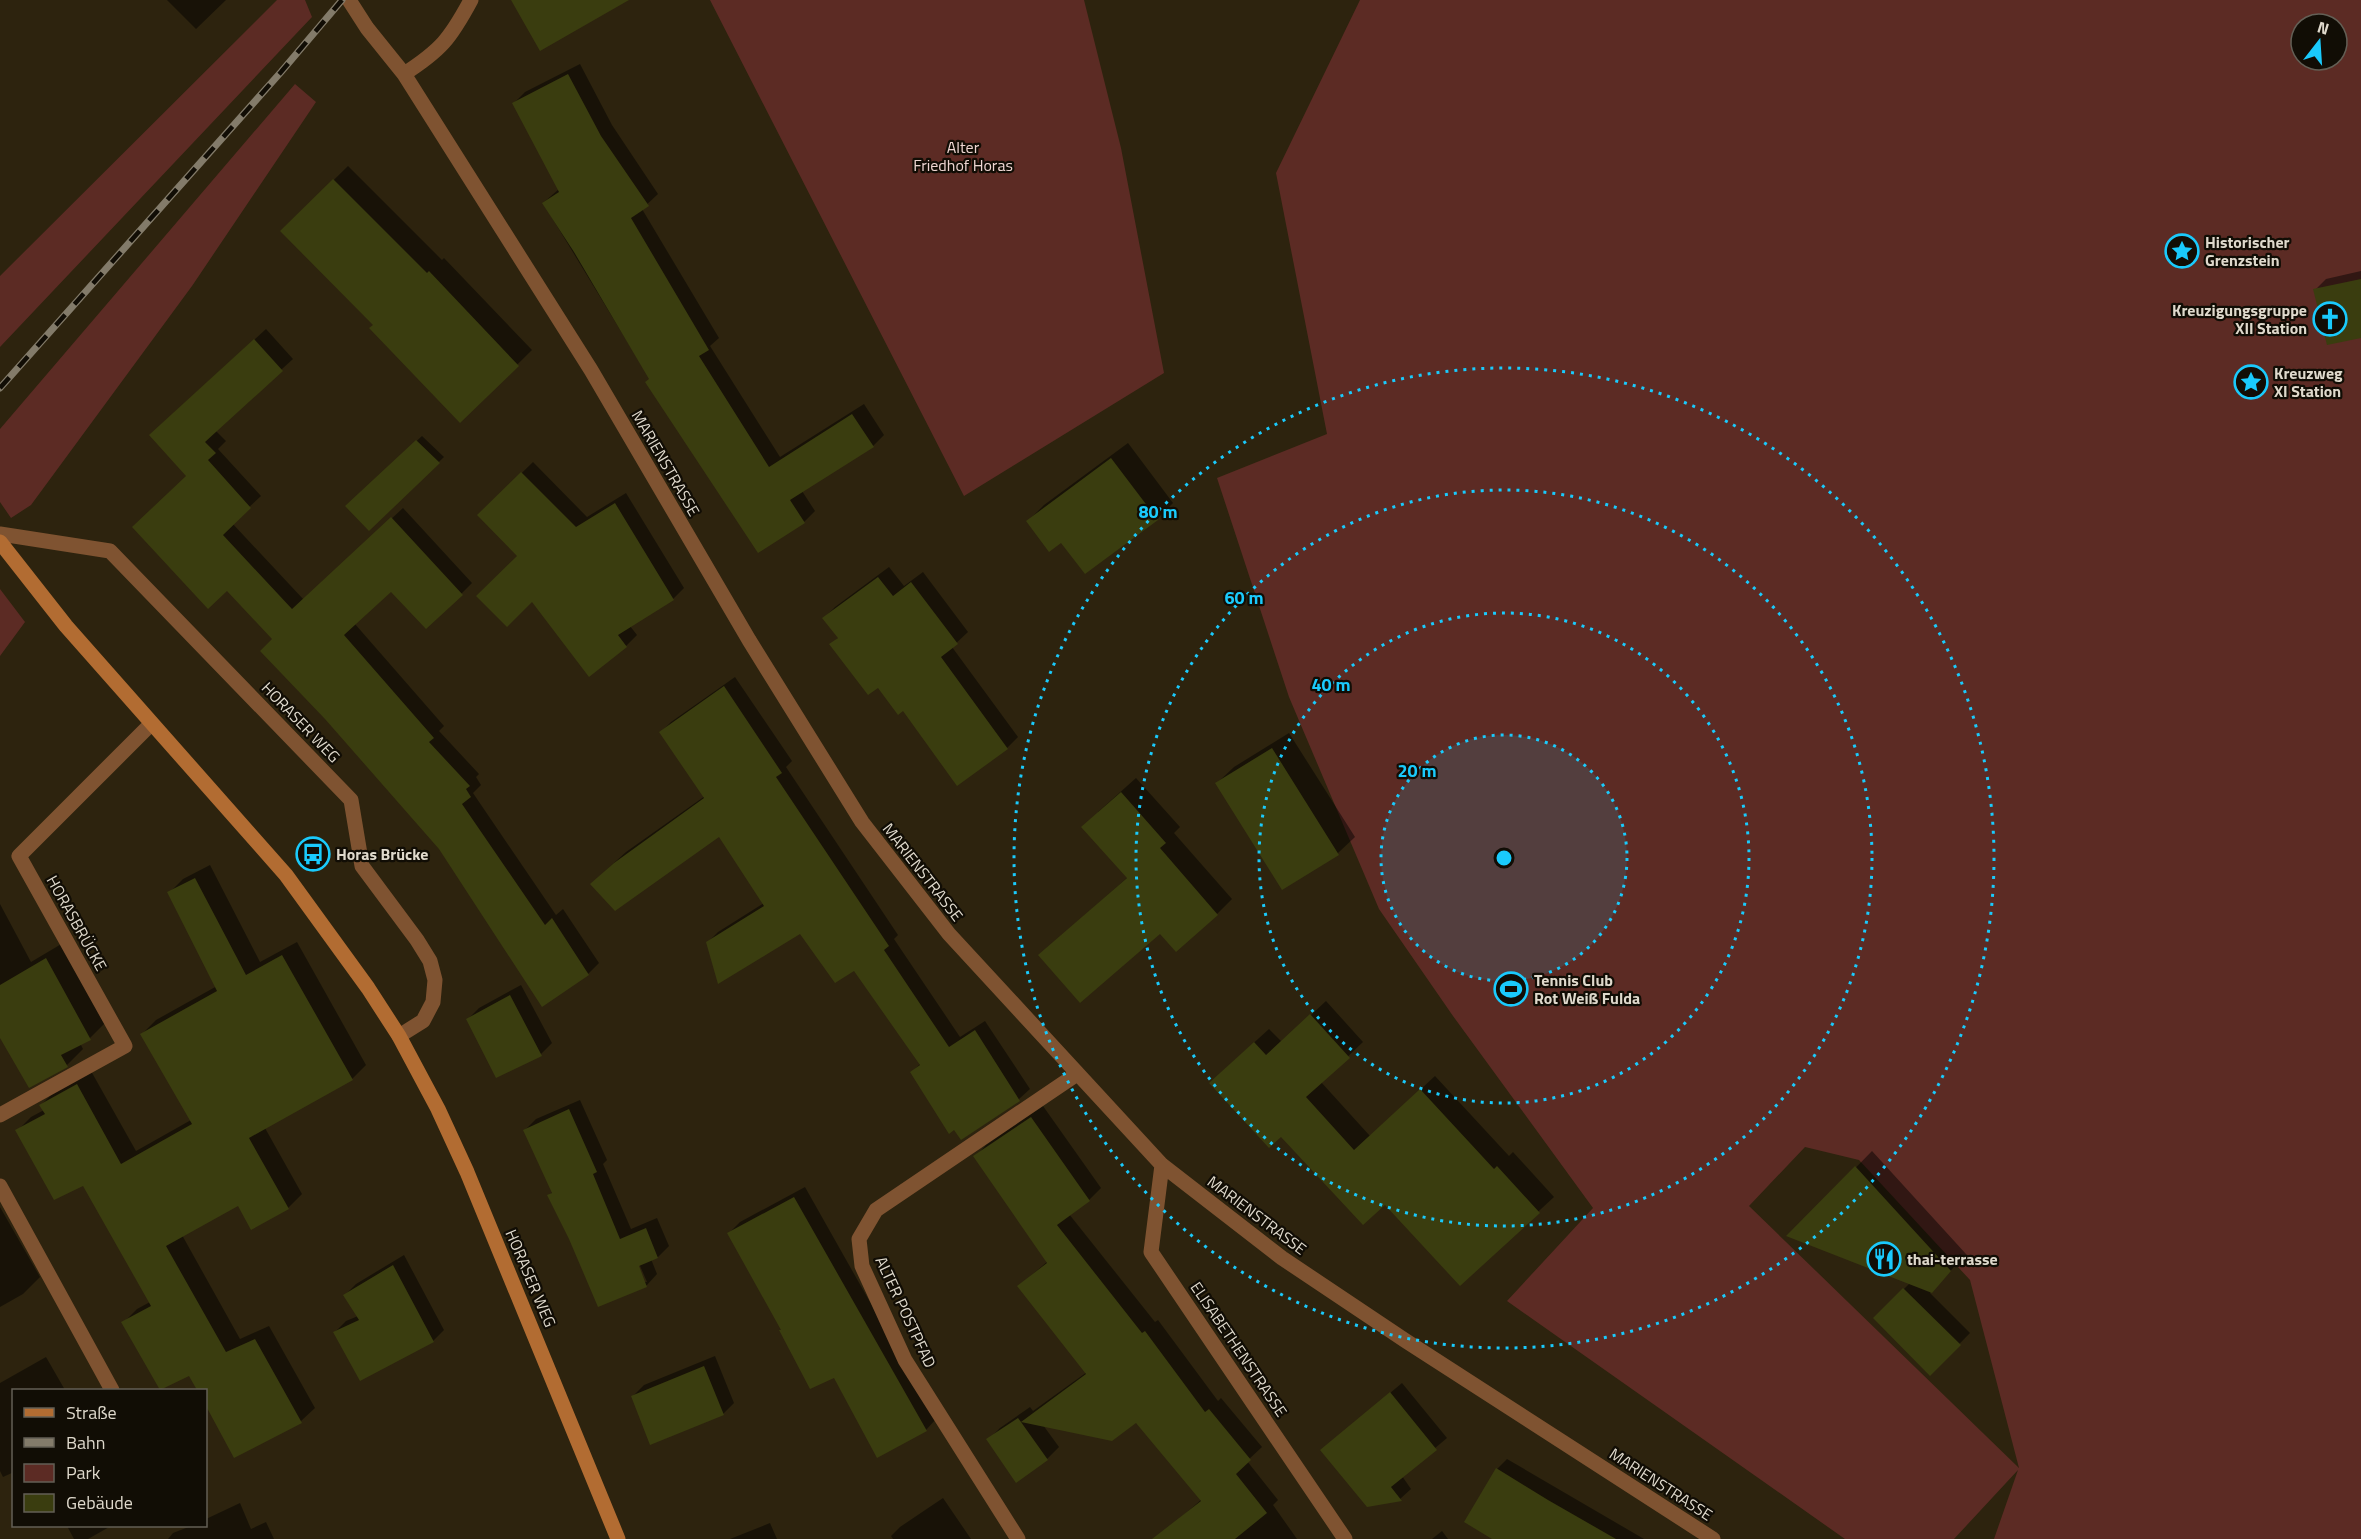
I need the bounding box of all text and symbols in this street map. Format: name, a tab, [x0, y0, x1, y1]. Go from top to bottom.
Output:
north arrow	[2289, 12, 2349, 72]
text: N	[2315, 15, 2332, 41]
park label: Alter Friedhof Horas	[913, 135, 1013, 177]
place label: Historischer Grenzstein	[2205, 230, 2290, 272]
place icon: Historischer Grenzstein	[2164, 233, 2200, 269]
place label: Kreuzigungsgruppe XII Station	[2172, 298, 2307, 340]
church icon: Kreuzigungsgruppe XII Station	[2312, 301, 2348, 337]
place label: Kreuzweg XI Station	[2274, 361, 2343, 403]
place icon: Kreuzweg XI Station	[2233, 364, 2269, 400]
street label: MARIENSTRASSE	[626, 406, 706, 521]
text: 80 m	[1138, 498, 1178, 525]
text: 60 m	[1224, 584, 1264, 611]
text: 40 m	[1311, 671, 1351, 698]
street label: HORASER WEG	[256, 676, 346, 768]
text: 20 m	[1397, 757, 1437, 784]
street label: MARIENSTRASSE	[877, 818, 969, 926]
bus stop icon: Horas Brücke	[295, 836, 331, 872]
place label: Horas Brücke	[336, 842, 428, 866]
centre of rings	[1494, 848, 1514, 868]
street label: HORASBRÜCKE	[41, 871, 113, 975]
place label: Tennis Club Rot Weiß Fulda	[1534, 968, 1640, 1010]
sports icon: Tennis Club Rot Weiß Fulda	[1493, 971, 1529, 1007]
street label: MARIENSTRASSE	[1202, 1170, 1312, 1260]
street label: HORASER WEG	[500, 1225, 562, 1331]
restaurant icon: thai-terrasse	[1866, 1241, 1902, 1277]
place label: thai-terrasse	[1907, 1247, 1998, 1271]
street label: ALTER POSTPFAD	[870, 1252, 942, 1372]
street label: ELISABETHENSTRASSE	[1185, 1277, 1293, 1422]
legend	[12, 1389, 207, 1527]
text: Straße	[66, 1399, 117, 1426]
text: Bahn	[66, 1429, 105, 1456]
street label: MARIENSTRASSE	[1605, 1442, 1718, 1527]
text: Park	[66, 1459, 101, 1486]
text: Gebäude	[66, 1489, 133, 1516]

